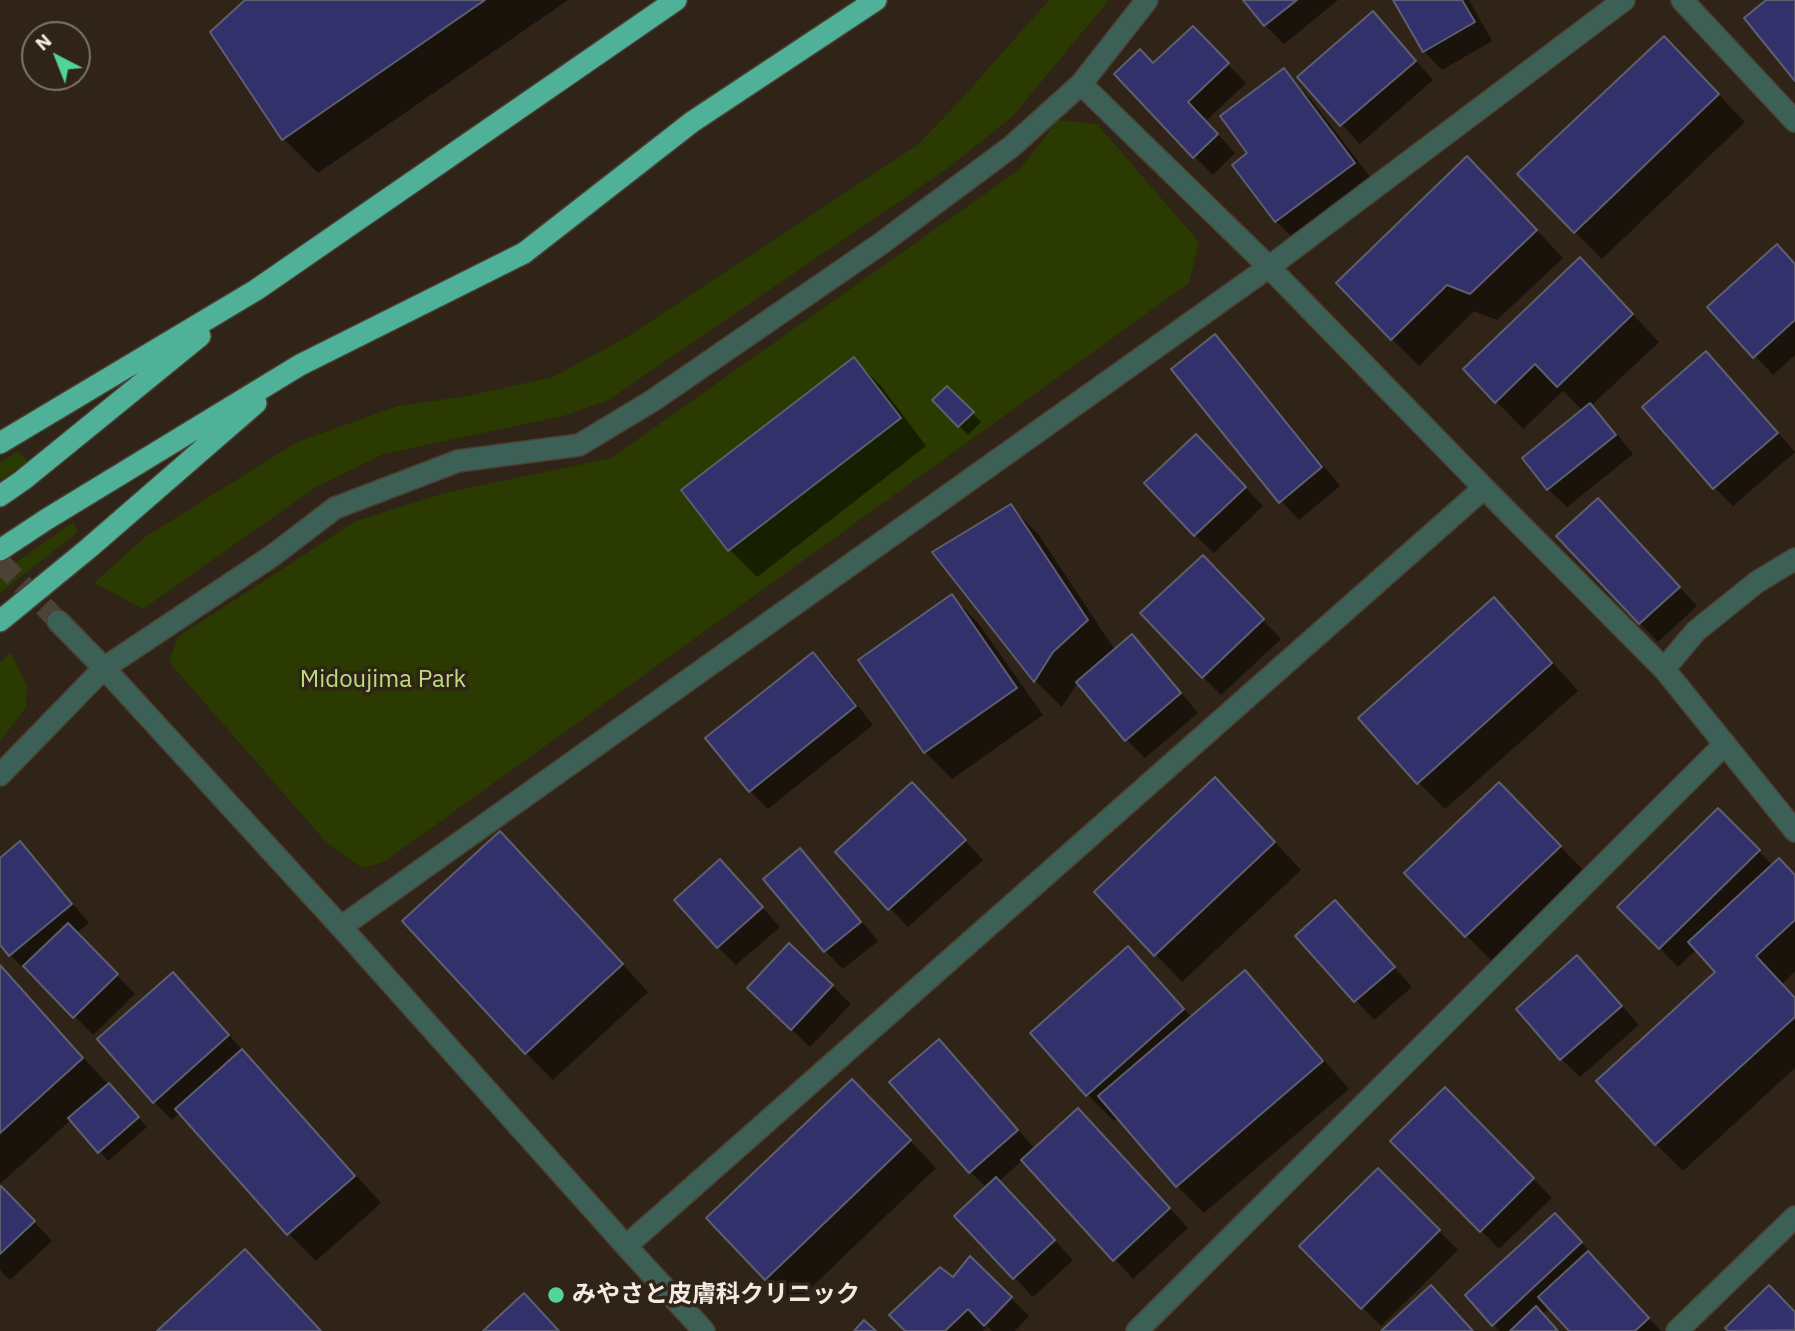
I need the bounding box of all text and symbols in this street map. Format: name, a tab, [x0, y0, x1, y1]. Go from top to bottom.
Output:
north arrow	[21, 21, 91, 91]
text: N	[30, 28, 56, 55]
park label: Midoujima Park	[300, 666, 466, 694]
place label: みやさと皮膚科クリニック	[572, 1281, 860, 1309]
marker: みやさと皮膚科クリニック	[546, 1285, 566, 1305]

